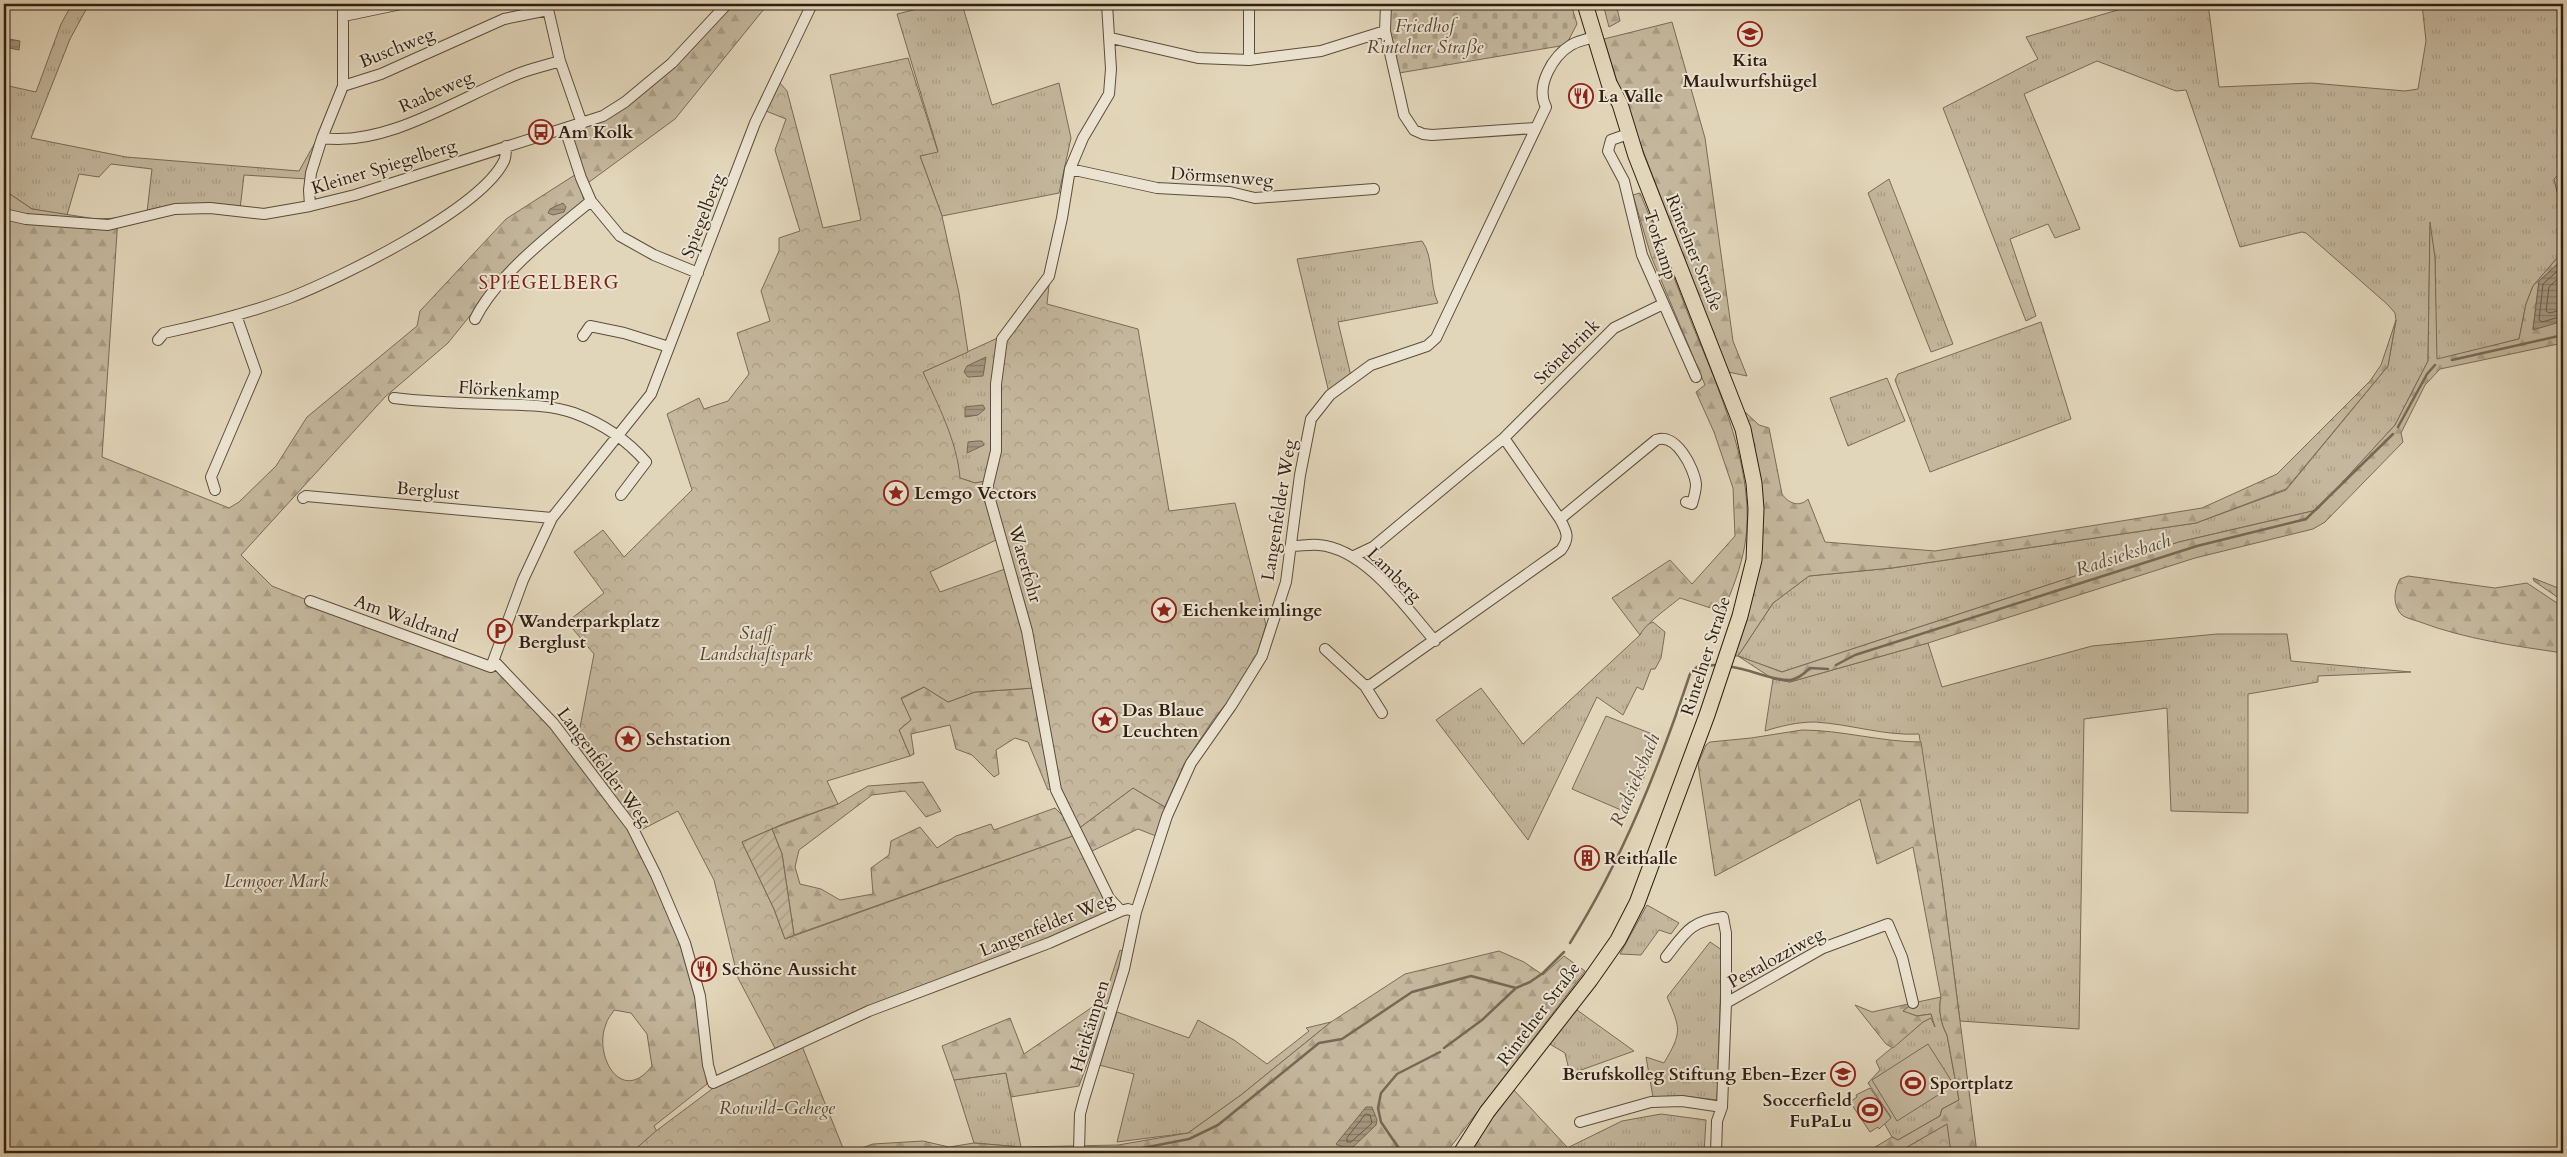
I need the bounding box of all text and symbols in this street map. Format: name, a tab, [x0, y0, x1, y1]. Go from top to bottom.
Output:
park label: Friedhof Rintelner Straße	[1367, 14, 1484, 60]
street label: Buschweg	[356, 21, 439, 74]
school or university icon: Kita Maulwurfshügel	[1737, 21, 1763, 47]
place label: Kita Maulwurfshügel	[1683, 48, 1817, 94]
street label: Raabeweg	[395, 64, 478, 119]
restaurant icon: La Valle	[1568, 83, 1594, 109]
place label: La Valle	[1598, 84, 1663, 109]
bus stop icon: Am Kolk	[528, 119, 554, 145]
place label: Am Kolk	[558, 120, 634, 145]
street label: Kleiner Spiegelberg	[309, 133, 460, 201]
street label: Dörmsenweg	[1170, 161, 1275, 193]
street label: Spiegelberg	[675, 169, 731, 262]
street label: Rintelner Straße	[1659, 191, 1729, 315]
street label: Torkamp	[1637, 207, 1683, 283]
district label: SPIEGELBERG	[478, 270, 620, 296]
street label: Stönebrink	[1528, 313, 1606, 391]
street label: Flörkenkamp	[458, 375, 560, 407]
street label: Langenfelder Weg	[1255, 437, 1303, 583]
street label: Berglust	[395, 476, 461, 506]
place icon: Lemgo Vectors	[883, 480, 909, 506]
place label: Lemgo Vectors	[914, 481, 1037, 506]
street label: Waterfohr	[1002, 521, 1048, 606]
water label: Radsieksbach	[2072, 527, 2174, 583]
street label: Lamberg	[1361, 542, 1428, 609]
street label: Am Waldrand	[351, 589, 462, 650]
street label: Rintelner Straße	[1675, 593, 1737, 719]
place icon: Eichenkeimlinge	[1151, 597, 1177, 623]
place label: Eichenkeimlinge	[1182, 598, 1323, 623]
place label: Wanderparkplatz Berglust	[517, 609, 660, 655]
parking icon: Wanderparkplatz Berglust	[487, 618, 513, 644]
park label: Staff Landschaftspark	[699, 621, 813, 667]
place label: Das Blaue Leuchten	[1122, 698, 1205, 744]
street label: Langenfelder Weg	[551, 702, 658, 832]
place icon: Das Blaue Leuchten	[1092, 707, 1118, 733]
place icon: Sehstation	[615, 726, 641, 752]
place label: Sehstation	[646, 727, 731, 752]
water label: Radsieksbach	[1604, 730, 1666, 830]
building icon: Reithalle	[1574, 845, 1600, 871]
place label: Reithalle	[1604, 846, 1678, 871]
park label: Lemgoer Mark	[224, 869, 328, 894]
street label: Langenfelder Weg	[976, 886, 1119, 963]
street label: Pestalozziweg	[1723, 921, 1829, 995]
restaurant icon: Schöne Aussicht	[691, 956, 717, 982]
place label: Schöne Aussicht	[722, 957, 857, 982]
street label: Rintelner Straße	[1492, 957, 1586, 1071]
street label: Heitkämpen	[1064, 976, 1116, 1075]
school or university icon: Berufskolleg Stiftung Eben-Ezer	[1830, 1061, 1856, 1087]
place label: Berufskolleg Stiftung Eben-Ezer	[1562, 1062, 1827, 1087]
sports icon: Sportplatz	[1900, 1070, 1926, 1096]
place label: Sportplatz	[1930, 1071, 2013, 1096]
place label: Soccerfield FuPaLu	[1763, 1088, 1853, 1134]
park label: Rotwild-Gehege	[719, 1096, 836, 1121]
sports icon: Soccerfield FuPaLu	[1857, 1097, 1883, 1123]

